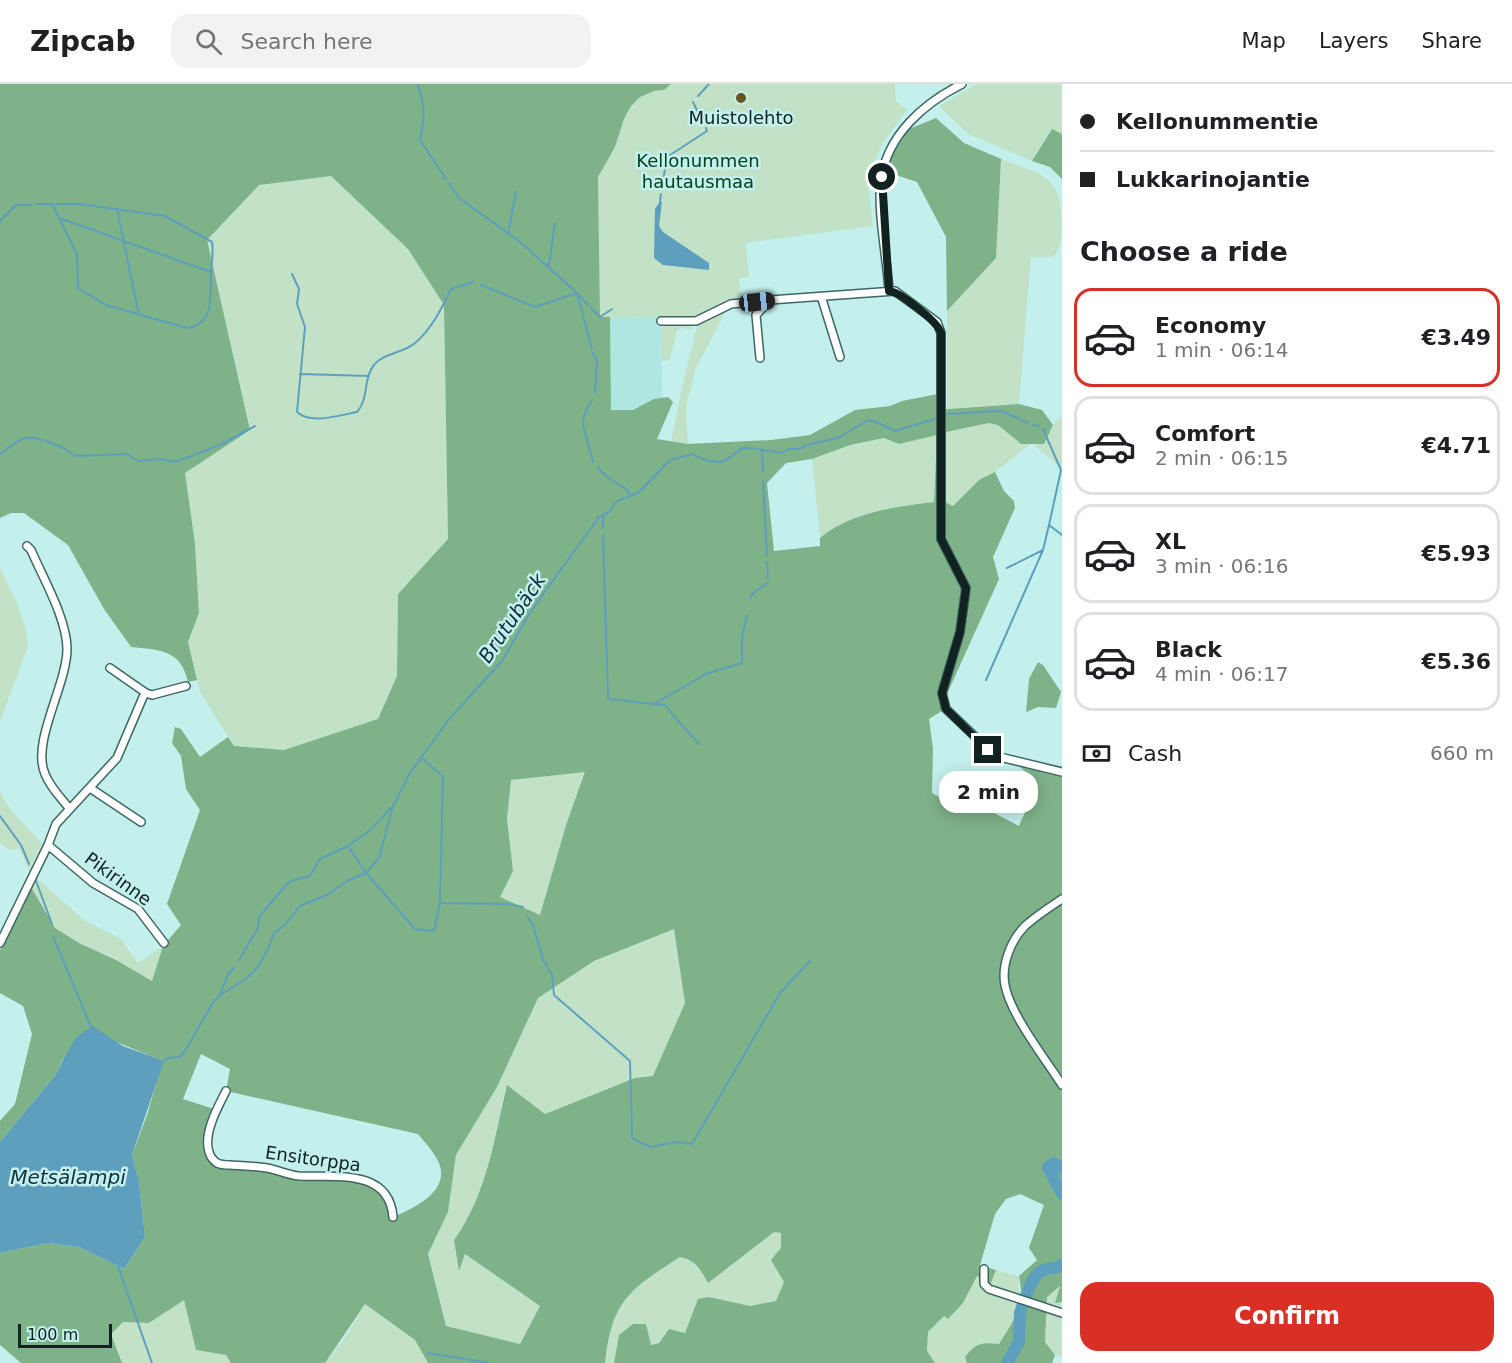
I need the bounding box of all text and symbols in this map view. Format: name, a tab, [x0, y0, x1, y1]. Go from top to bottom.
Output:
search box	[171, 14, 591, 68]
text: Zipcab	[30, 25, 135, 58]
icon: search	[192, 25, 225, 58]
text: Search here	[240, 29, 373, 54]
text: Map	[1242, 29, 1286, 53]
text: Layers	[1319, 29, 1388, 53]
text: Share	[1421, 29, 1482, 53]
marker: Muistolehto	[734, 91, 748, 105]
place label: Muistolehto	[689, 107, 793, 128]
text: Kellonummentie	[1116, 109, 1319, 134]
park label: Kellonummen hautausmaa	[636, 150, 760, 192]
route start	[868, 163, 895, 190]
text: Lukkarinojantie	[1116, 167, 1310, 192]
text: Choose a ride	[1080, 236, 1288, 267]
car	[738, 291, 776, 313]
icon: car	[1083, 311, 1137, 365]
text: Economy	[1155, 313, 1266, 338]
text: €3.49	[1421, 325, 1491, 350]
text: 1 min · 06:14	[1155, 338, 1289, 362]
icon: car	[1083, 419, 1137, 473]
text: Comfort	[1155, 421, 1255, 446]
text: €4.71	[1421, 433, 1491, 458]
text: 2 min · 06:15	[1155, 446, 1289, 470]
icon: car	[1083, 527, 1137, 581]
text: XL	[1155, 529, 1186, 554]
text: €5.93	[1421, 541, 1491, 566]
text: 3 min · 06:16	[1155, 554, 1289, 578]
water label: Brutubäck	[473, 568, 551, 667]
icon: car	[1083, 635, 1137, 689]
text: Black	[1155, 637, 1222, 662]
text: €5.36	[1421, 649, 1491, 674]
text: 4 min · 06:17	[1155, 662, 1289, 686]
route end	[974, 736, 1001, 763]
icon: cash	[1080, 737, 1113, 770]
text: Cash	[1128, 741, 1182, 766]
text: 660 m	[1430, 741, 1494, 765]
callout: 2 min	[938, 771, 1038, 813]
text: 2 min	[957, 780, 1020, 804]
street label: Pikirinne	[81, 847, 156, 910]
street label: Ensitorppa	[264, 1141, 362, 1176]
water label: Metsälampi	[10, 1165, 126, 1189]
button: Confirm	[1080, 1282, 1494, 1351]
scale bar	[18, 1321, 112, 1348]
text: 100 m	[27, 1325, 78, 1344]

